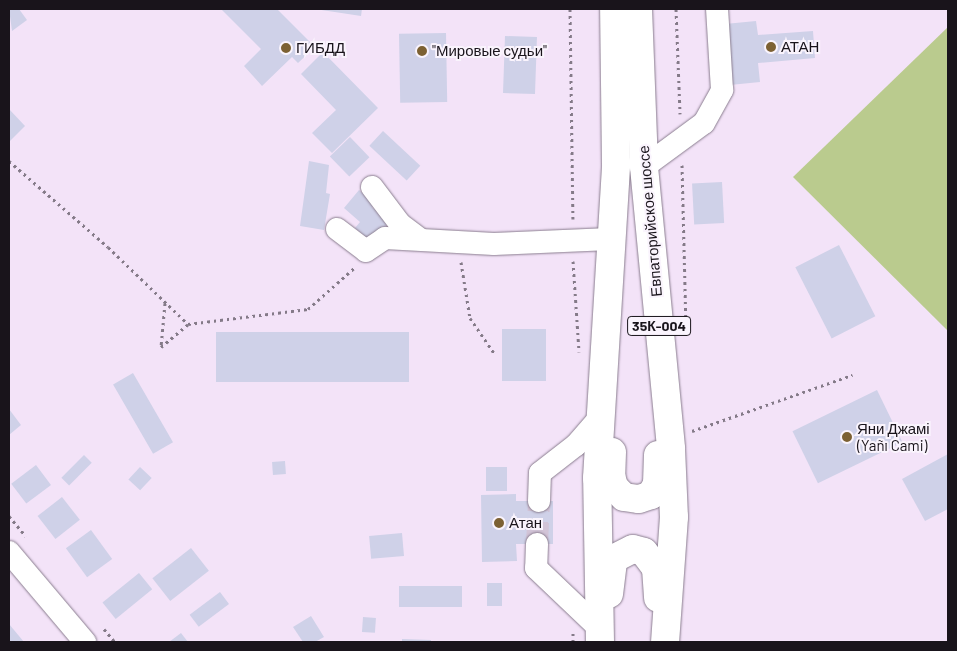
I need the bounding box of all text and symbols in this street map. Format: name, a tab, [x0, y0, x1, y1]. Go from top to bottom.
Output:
place label: АТАН	[781, 38, 819, 56]
place label: ГИБДД	[296, 39, 345, 57]
marker: АТАН	[765, 41, 777, 53]
marker: ГИБДД	[280, 42, 292, 54]
place label: "Мировые судьи"	[432, 42, 547, 60]
marker: "Мировые судьи"	[416, 45, 428, 57]
street label: Евпаторийское шоссе	[634, 145, 666, 297]
road number: 35К-004	[626, 314, 692, 338]
place label: Яни Джамі (Yañı Cami)	[857, 419, 930, 454]
marker: Яни Джамі (Yañı Cami)	[841, 431, 853, 443]
place label: Атан	[509, 514, 542, 532]
marker: Атан	[493, 517, 505, 529]

